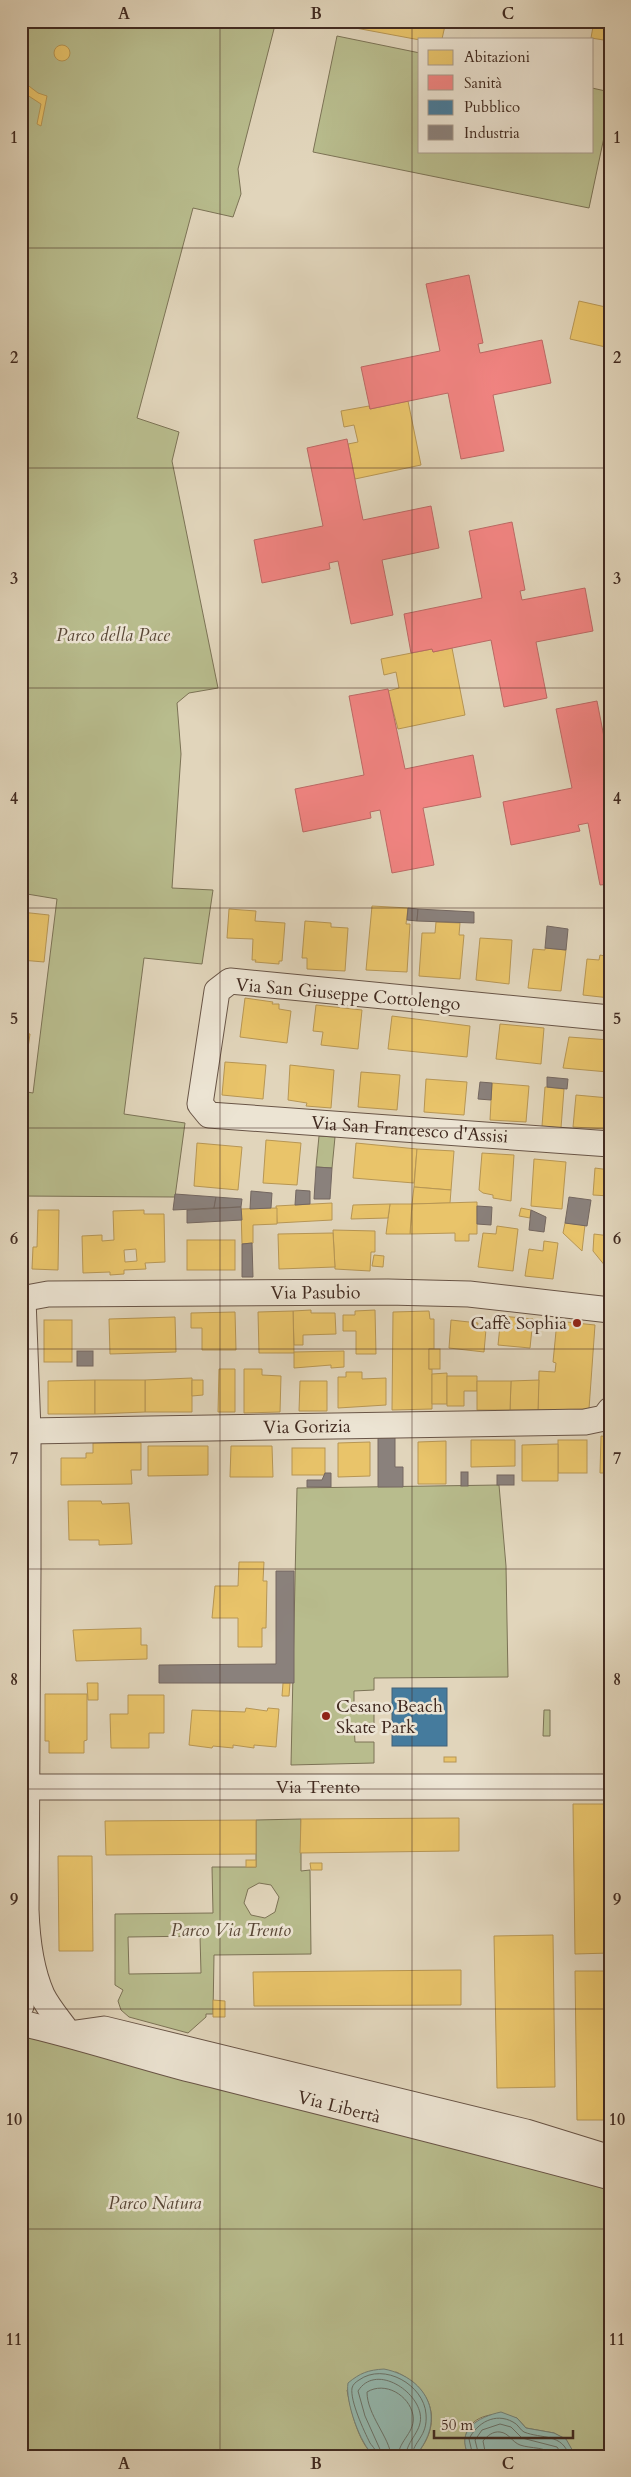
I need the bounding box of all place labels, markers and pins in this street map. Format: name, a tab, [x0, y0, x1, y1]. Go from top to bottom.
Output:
place label: Caffè Sophia	[471, 1311, 567, 1336]
marker: Caffè Sophia	[571, 1317, 583, 1329]
place label: Cesano Beach Skate Park	[336, 1694, 443, 1740]
marker: Cesano Beach Skate Park	[320, 1710, 332, 1722]

